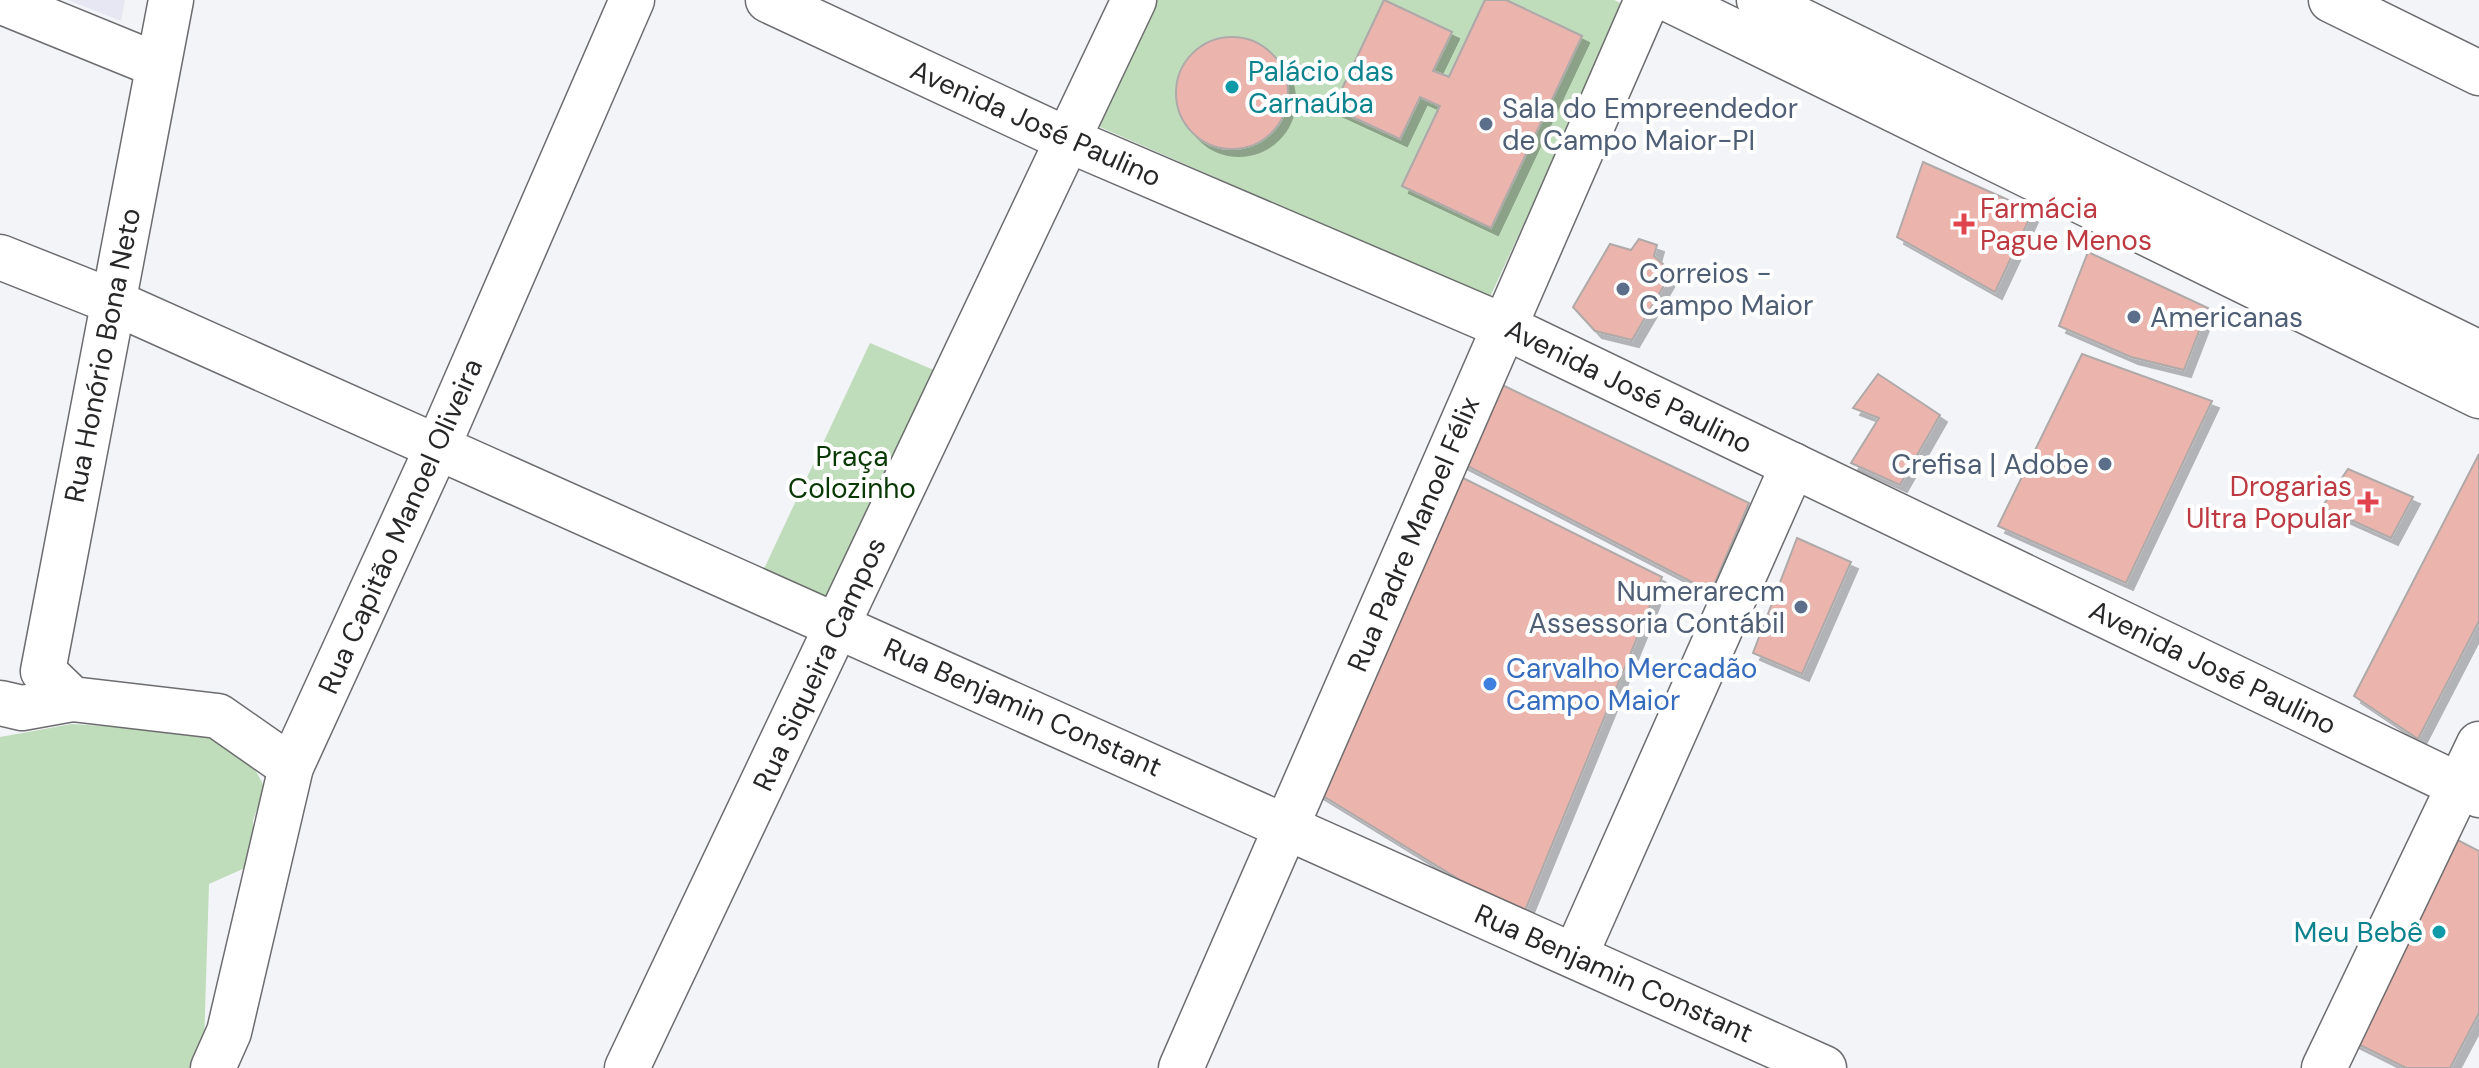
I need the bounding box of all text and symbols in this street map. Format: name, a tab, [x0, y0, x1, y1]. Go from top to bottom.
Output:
street label: Avenida José Paulino	[905, 52, 1167, 195]
place label: Palácio das Carnaúba	[1248, 53, 1394, 122]
marker: Palácio das Carnaúba	[1223, 78, 1241, 96]
place label: Sala do Empreendedor de Campo Maior-PI	[1502, 90, 1798, 159]
marker: Sala do Empreendedor de Campo Maior-PI	[1477, 115, 1495, 133]
place label: Farmácia Pague Menos	[1980, 190, 2152, 259]
street label: Rua Honório Bona Neto	[56, 205, 149, 505]
marker: Farmácia Pague Menos	[1955, 215, 1973, 233]
place label: Correios - Campo Maior	[1639, 255, 1813, 324]
marker: Correios - Campo Maior	[1614, 280, 1632, 298]
place label: Americanas	[2150, 299, 2303, 336]
marker: Americanas	[2125, 308, 2143, 326]
street label: Avenida José Paulino	[1499, 310, 1759, 462]
street label: Rua Capitão Manoel Oliveira	[310, 353, 491, 700]
street label: Rua Padre Manoel Félix	[1339, 391, 1488, 677]
park label: Praça Colozinho	[788, 438, 916, 507]
place label: Crefisa | Adobe	[1891, 446, 2089, 483]
marker: Crefisa | Adobe	[2096, 455, 2114, 473]
place label: Drogarias Ultra Popular	[2186, 468, 2352, 537]
marker: Drogarias Ultra Popular	[2359, 493, 2377, 511]
street label: Rua Siqueira Campos	[744, 531, 895, 797]
place label: Numerarecm Assessoria Contábil	[1528, 573, 1785, 642]
street label: Avenida José Paulino	[2083, 591, 2343, 743]
marker: Numerarecm Assessoria Contábil	[1792, 598, 1810, 616]
street label: Rua Benjamin Constant	[878, 629, 1168, 786]
place label: Carvalho Mercadão Campo Maior	[1506, 650, 1757, 719]
marker: Carvalho Mercadão Campo Maior	[1481, 675, 1499, 693]
street label: Rua Benjamin Constant	[1469, 895, 1759, 1052]
place label: Meu Bebê	[2294, 914, 2423, 951]
marker: Meu Bebê	[2430, 923, 2448, 941]

